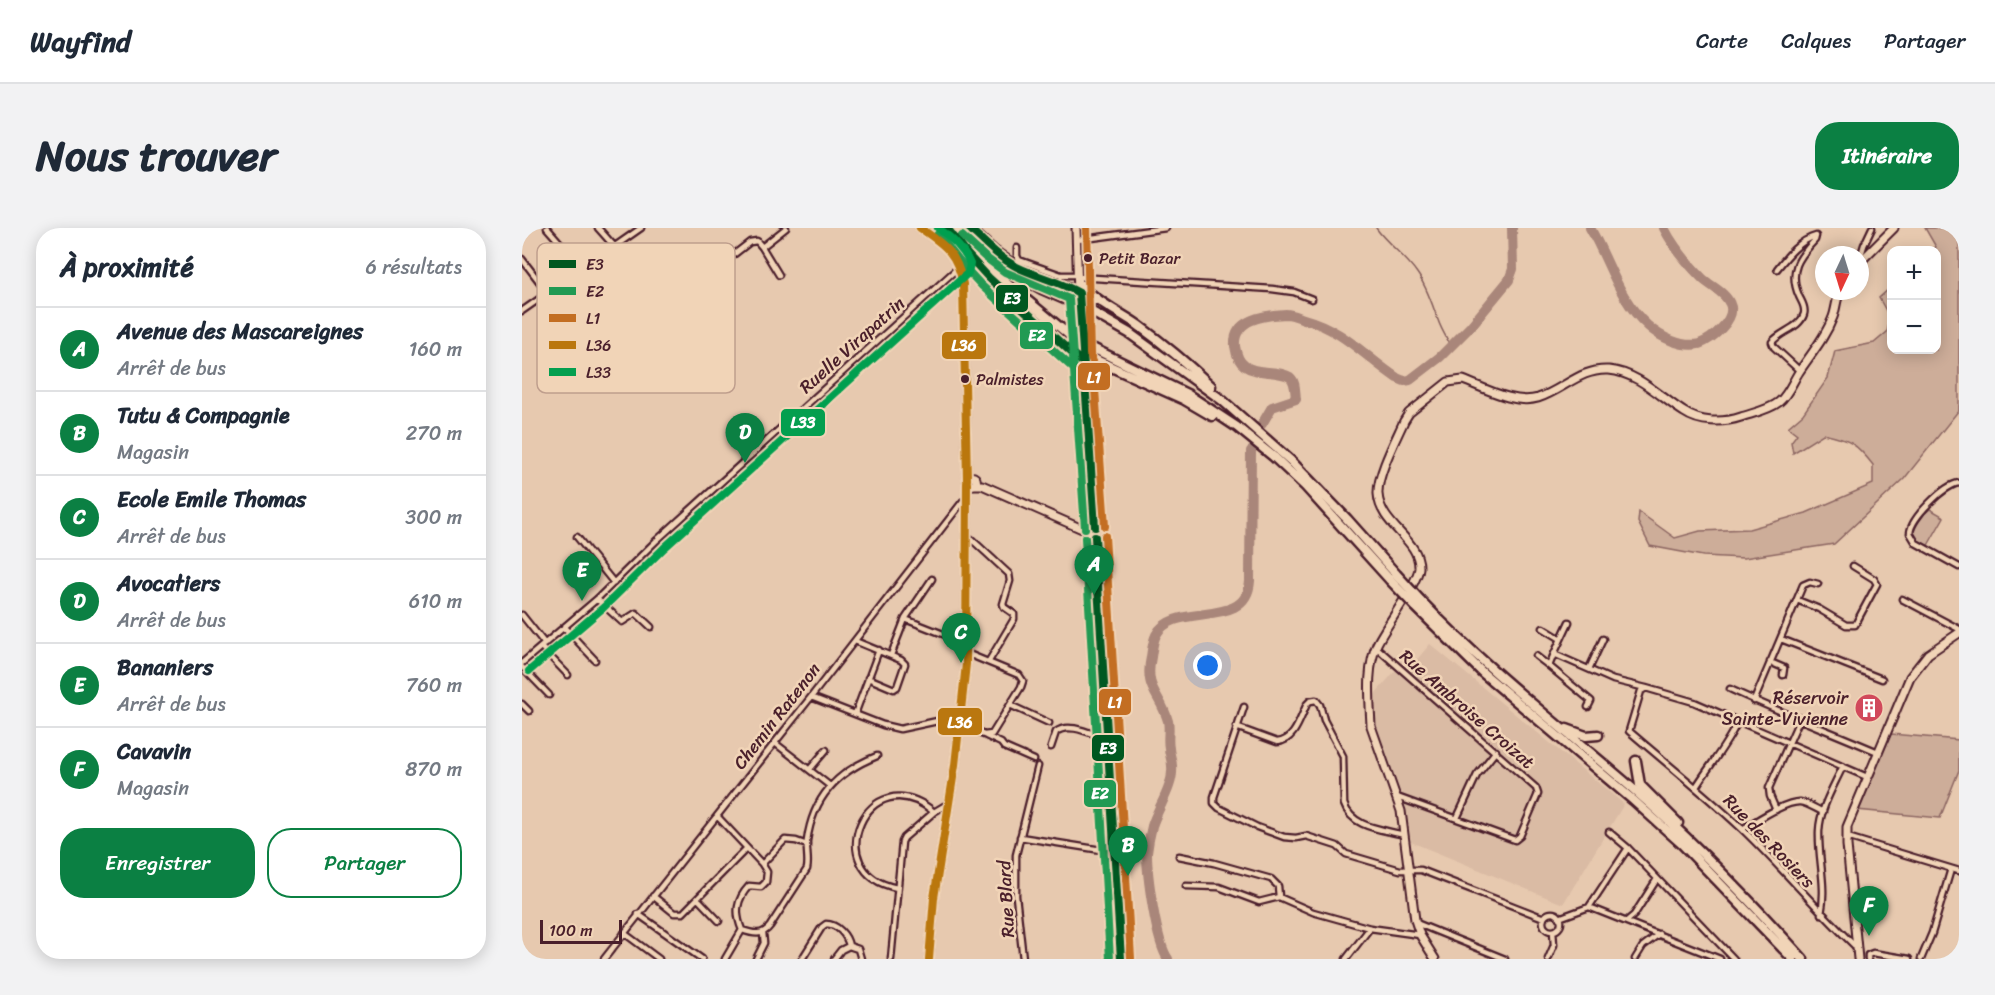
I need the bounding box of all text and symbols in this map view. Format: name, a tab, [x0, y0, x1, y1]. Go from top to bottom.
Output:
text: Wayfind	[30, 17, 131, 66]
text: Carte	[1696, 22, 1748, 60]
text: Calques	[1781, 22, 1851, 60]
text: Partager	[1884, 22, 1965, 60]
text: Nous trouver	[36, 119, 276, 193]
button: Itinéraire	[1815, 122, 1959, 190]
legend	[537, 243, 735, 393]
text: À proximité	[60, 244, 194, 290]
place label: Petit Bazar	[1099, 244, 1181, 273]
north arrow	[1815, 246, 1869, 300]
map controls	[1887, 246, 1941, 354]
button: +	[1887, 246, 1941, 300]
text: 6 résultats	[366, 250, 462, 285]
text: E3	[586, 250, 604, 279]
marker: Petit Bazar	[1082, 252, 1094, 264]
text: E2	[586, 277, 604, 306]
line badge: E3	[995, 284, 1029, 313]
text: E3	[1003, 284, 1021, 313]
street label: Ruelle Virapatrin	[792, 288, 913, 402]
button: −	[1887, 300, 1941, 354]
text: L1	[586, 304, 600, 333]
text: Avenue des Mascareignes	[117, 312, 363, 351]
line badge: E2	[1019, 321, 1054, 350]
text: E2	[1028, 321, 1047, 350]
text: L36	[586, 331, 611, 360]
line badge: L36	[941, 331, 987, 360]
text: L36	[951, 331, 977, 360]
text: A	[73, 332, 86, 367]
text: 160 m	[409, 332, 462, 367]
text: Arrêt de bus	[117, 351, 226, 386]
text: L33	[586, 358, 611, 387]
line badge: L1	[1077, 362, 1111, 391]
text: L1	[1087, 363, 1101, 392]
place label: Palmistes	[976, 365, 1044, 394]
marker: Palmistes	[959, 373, 971, 385]
text: Tutu & Compagnie	[117, 396, 290, 435]
line badge: L33	[780, 408, 826, 437]
text: L33	[791, 408, 816, 437]
pin: D	[726, 414, 764, 463]
text: B	[73, 416, 86, 451]
text: 270 m	[406, 416, 462, 451]
text: Magasin	[117, 435, 189, 470]
text: Ecole Emile Thomas	[117, 480, 306, 519]
text: C	[73, 500, 86, 535]
text: 300 m	[405, 500, 462, 535]
text: Arrêt de bus	[117, 519, 226, 554]
pin: A	[1074, 546, 1114, 595]
pin: E	[562, 552, 602, 601]
text: Avocatiers	[117, 564, 220, 603]
text: D	[74, 584, 85, 619]
text: 610 m	[409, 584, 462, 619]
text: Arrêt de bus	[117, 603, 226, 638]
pin: C	[942, 614, 980, 663]
street label: Rue Ambroise Croizat	[1392, 641, 1542, 777]
text: Bananiers	[117, 648, 213, 687]
your location	[1193, 651, 1222, 680]
street label: Chemin Ratenon	[725, 655, 829, 777]
text: E	[74, 668, 85, 703]
text: 760 m	[406, 668, 462, 703]
place label: Réservoir Sainte-Vivienne	[1722, 682, 1850, 735]
text: Arrêt de bus	[117, 687, 226, 722]
line badge: L1	[1098, 688, 1132, 716]
text: L1	[1108, 688, 1122, 717]
building icon: Réservoir Sainte-Vivienne	[1853, 692, 1885, 724]
line badge: L36	[937, 707, 983, 736]
text: L36	[947, 708, 973, 737]
text: Cavavin	[117, 732, 191, 771]
line badge: E3	[1091, 734, 1125, 762]
text: E3	[1099, 734, 1117, 763]
text: F	[74, 752, 85, 787]
text: 870 m	[405, 752, 462, 787]
text: Magasin	[117, 771, 189, 806]
line badge: E2	[1083, 779, 1117, 808]
text: E2	[1091, 779, 1110, 808]
street label: Rue des Rosiers	[1715, 786, 1824, 897]
pin: B	[1108, 826, 1148, 876]
button: Enregistrer	[60, 828, 255, 898]
button: Partager	[267, 828, 462, 898]
street label: Rue Blard	[988, 858, 1024, 938]
pin: F	[1850, 886, 1888, 936]
text: 100 m	[549, 916, 593, 945]
scale bar	[540, 917, 622, 944]

